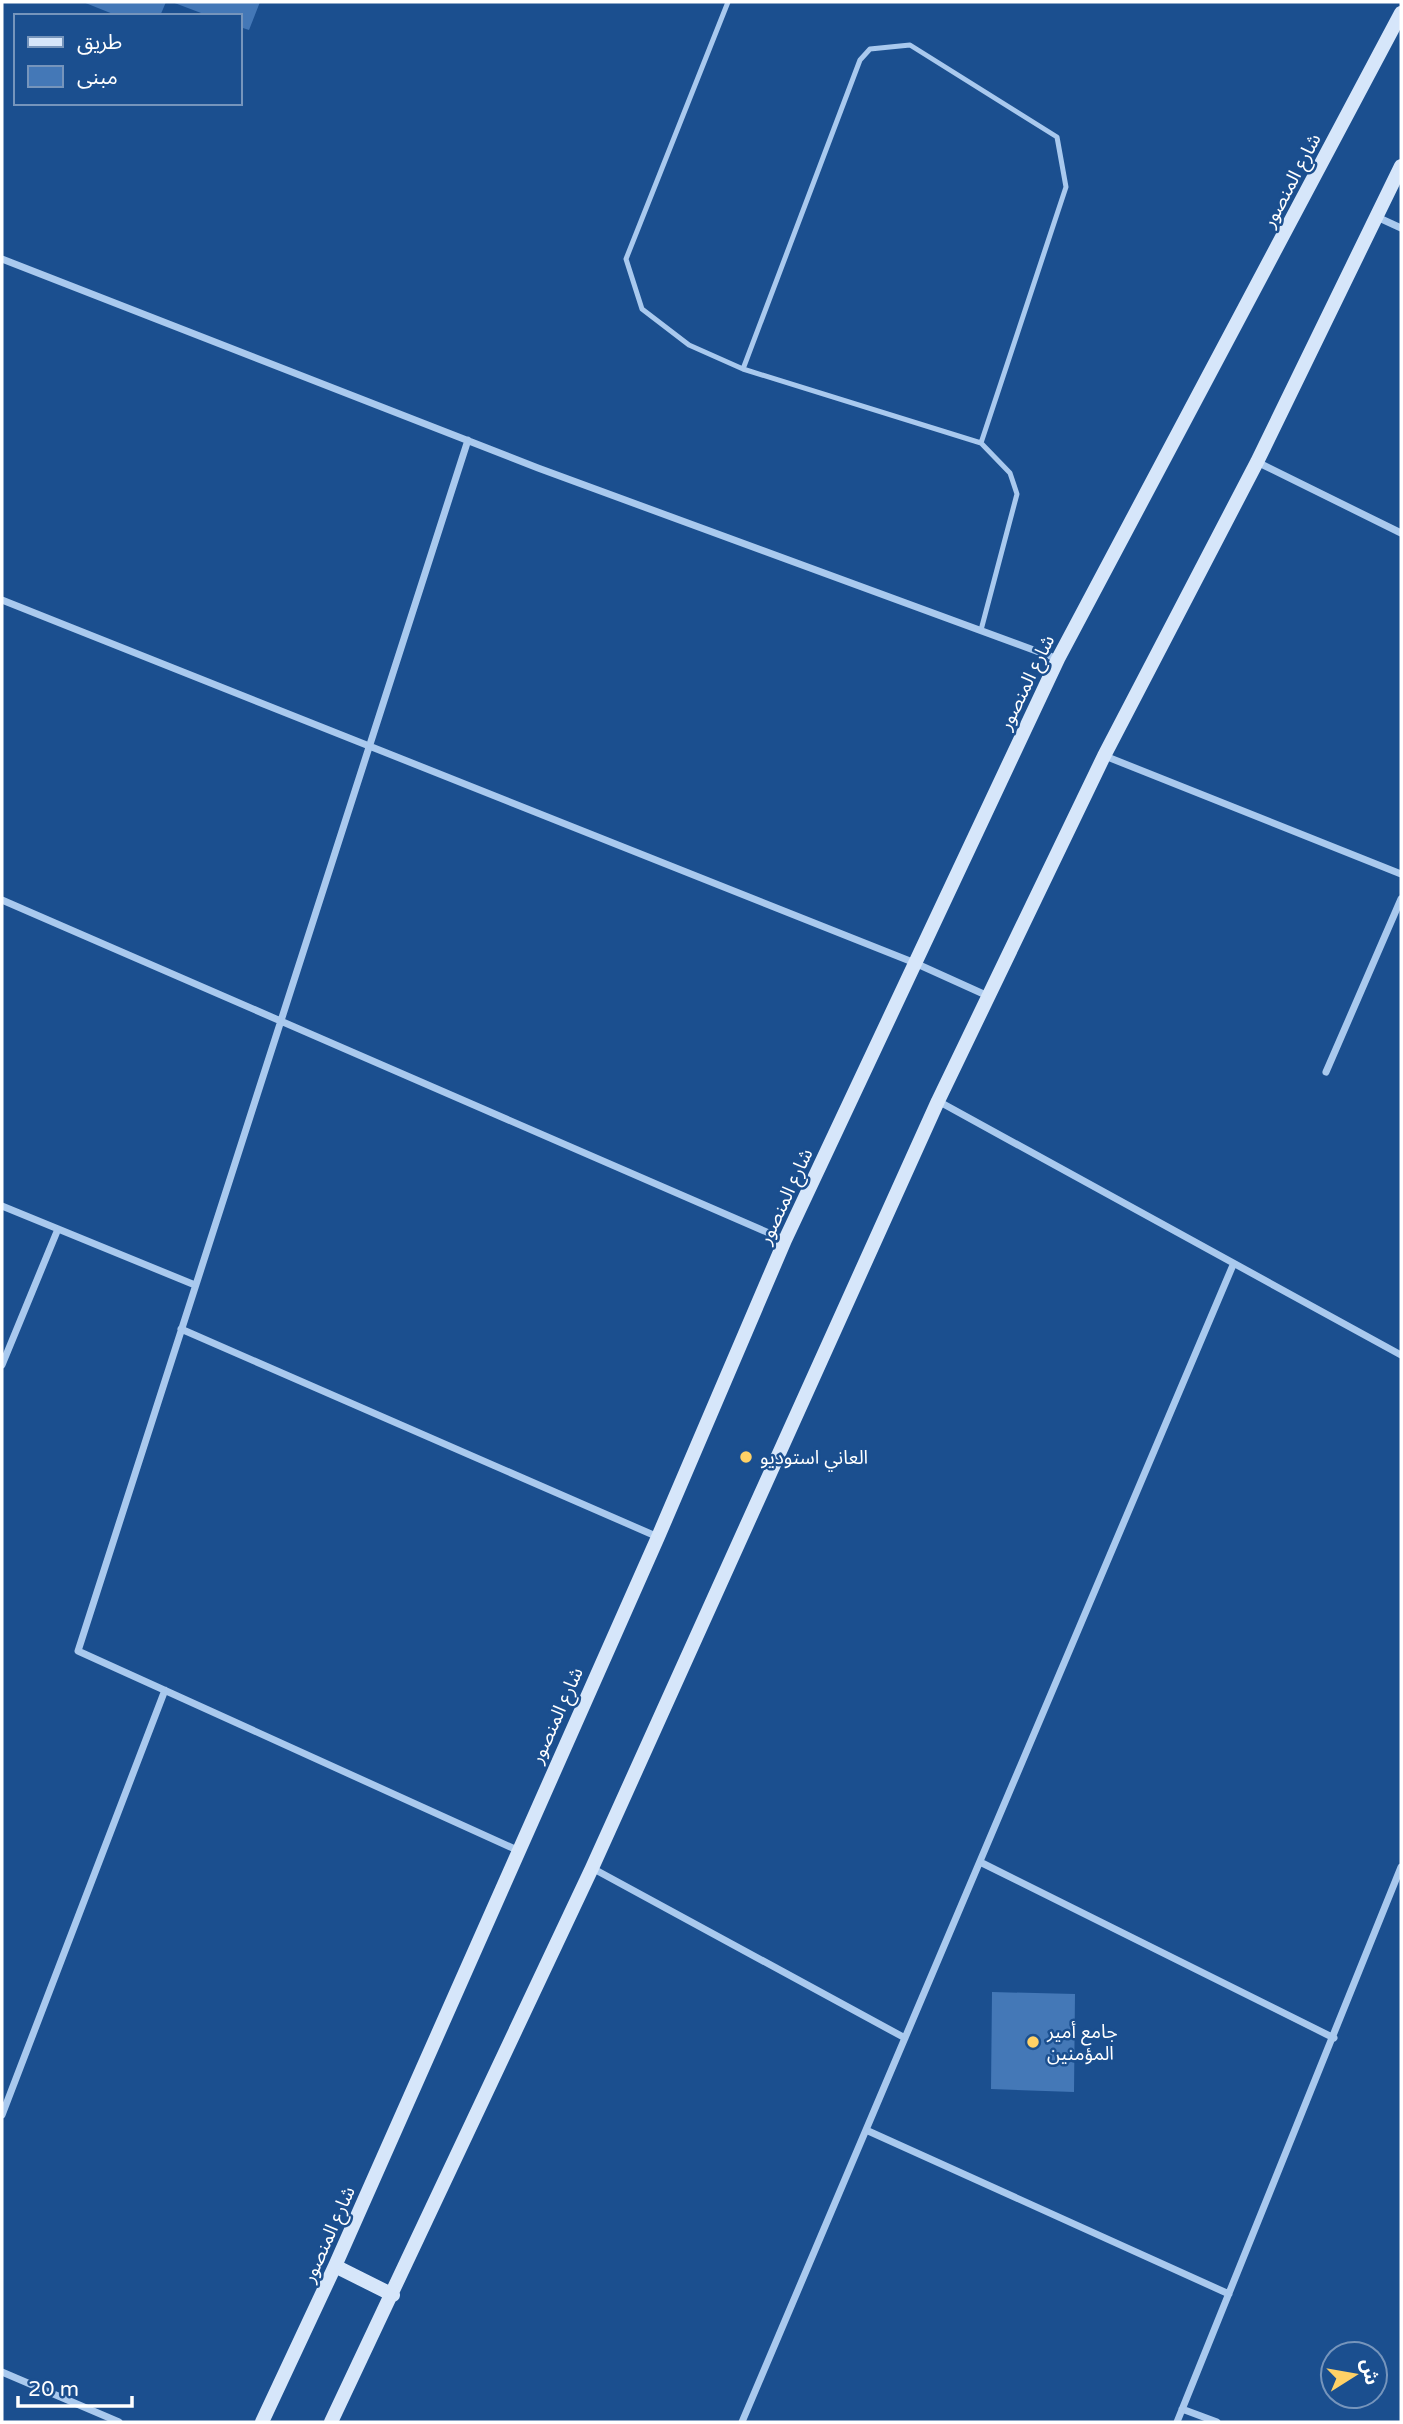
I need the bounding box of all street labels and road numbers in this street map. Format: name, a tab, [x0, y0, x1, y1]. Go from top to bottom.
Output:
street label: شارع المنصور	[1258, 130, 1328, 233]
street label: شارع المنصور	[994, 631, 1061, 735]
street label: شارع المنصور	[754, 1145, 819, 1249]
street label: شارع المنصور	[526, 1664, 590, 1769]
street label: شارع المنصور	[298, 2183, 362, 2288]

